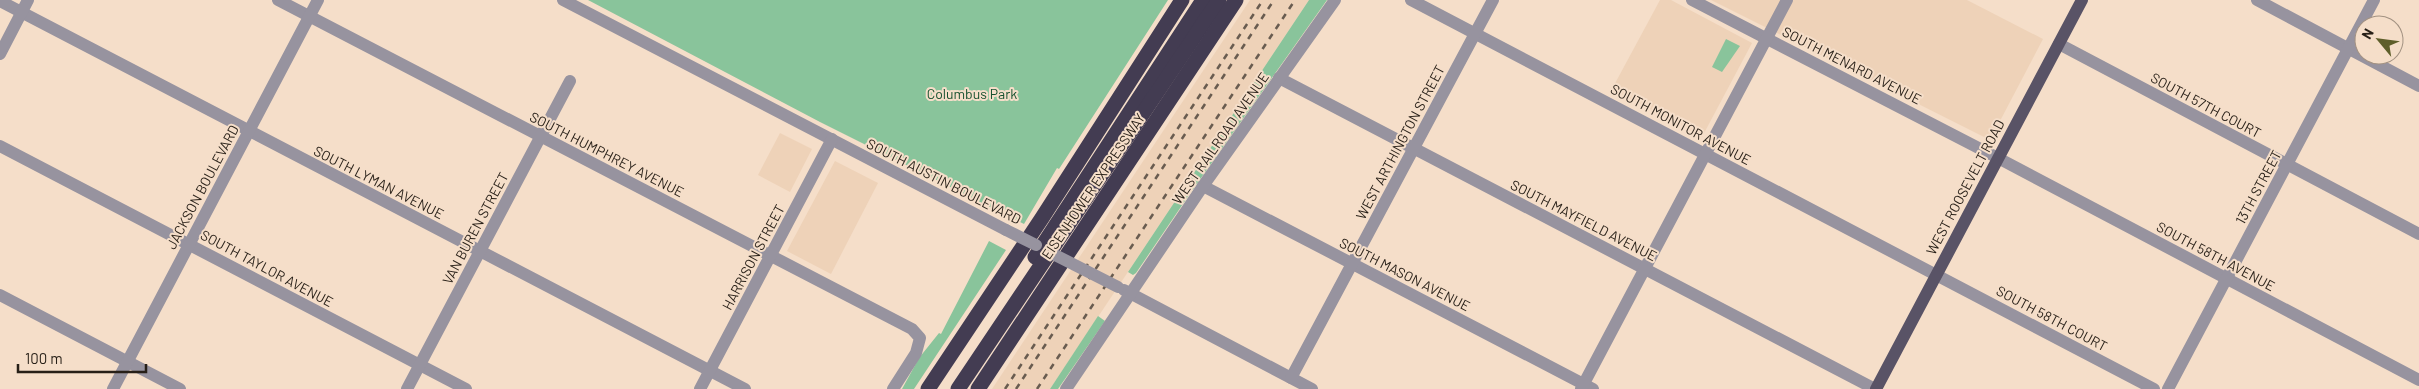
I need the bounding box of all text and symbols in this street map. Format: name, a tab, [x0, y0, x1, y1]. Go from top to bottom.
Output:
north arrow	[2354, 15, 2404, 65]
street label: SOUTH MENARD AVENUE	[1780, 23, 1924, 107]
text: N	[2358, 25, 2377, 42]
street label: WEST ARTHINGTON STREET	[1352, 62, 1448, 222]
street label: WEST RAILROAD AVENUE	[1168, 69, 1272, 207]
street label: SOUTH 57TH COURT	[2148, 69, 2264, 141]
street label: SOUTH MONITOR AVENUE	[1608, 80, 1754, 168]
park label: Columbus Park	[927, 85, 1017, 102]
street label: SOUTH HUMPHREY AVENUE	[527, 108, 687, 200]
street label: EISENHOWER EXPRESSWAY	[1038, 110, 1148, 262]
street label: WEST ROOSEVELT ROAD	[1922, 117, 2008, 257]
street label: JACKSON BOULEVARD	[162, 122, 242, 252]
street label: SOUTH AUSTIN BOULEVARD	[864, 135, 1024, 227]
street label: SOUTH LYMAN AVENUE	[311, 142, 447, 222]
street label: 13TH STREET	[2231, 147, 2285, 227]
street label: VAN BUREN STREET	[438, 169, 512, 287]
street label: SOUTH MAYFIELD AVENUE	[1508, 176, 1660, 264]
street label: HARRISON STREET	[718, 201, 788, 313]
street label: SOUTH 58TH AVENUE	[2154, 218, 2278, 294]
street label: SOUTH TAYLOR AVENUE	[198, 226, 336, 310]
street label: SOUTH MASON AVENUE	[1337, 234, 1473, 314]
street label: SOUTH 58TH COURT	[1994, 282, 2110, 354]
scale bar	[18, 342, 145, 374]
text: 100 m	[25, 349, 63, 367]

